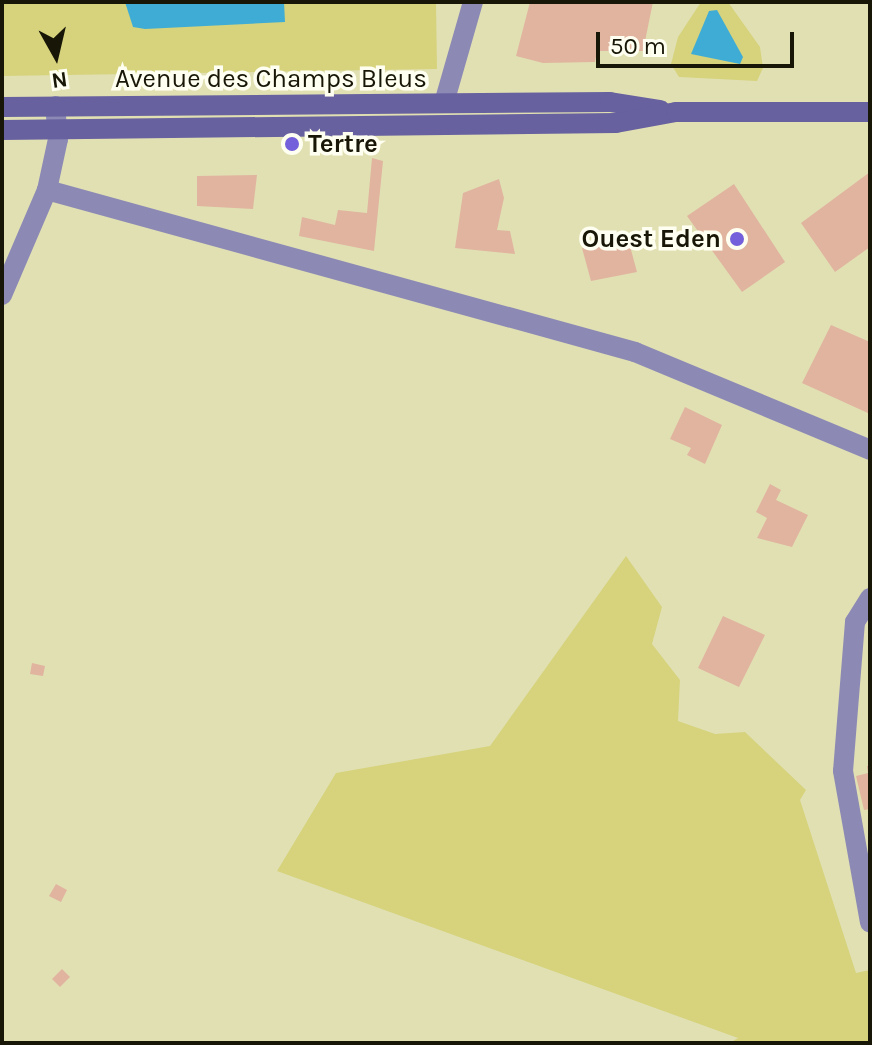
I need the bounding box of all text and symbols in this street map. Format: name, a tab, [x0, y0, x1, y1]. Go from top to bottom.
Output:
north arrow	[16, 16, 96, 96]
scale bar	[600, 16, 798, 66]
text: 50 m	[610, 32, 666, 60]
street label: Avenue des Champs Bleus	[115, 63, 427, 95]
text: N	[50, 66, 69, 94]
place label: Tertre	[308, 128, 378, 160]
marker: Tertre	[283, 135, 301, 153]
place label: Ouest Eden	[581, 223, 721, 255]
marker: Ouest Eden	[728, 230, 746, 248]

